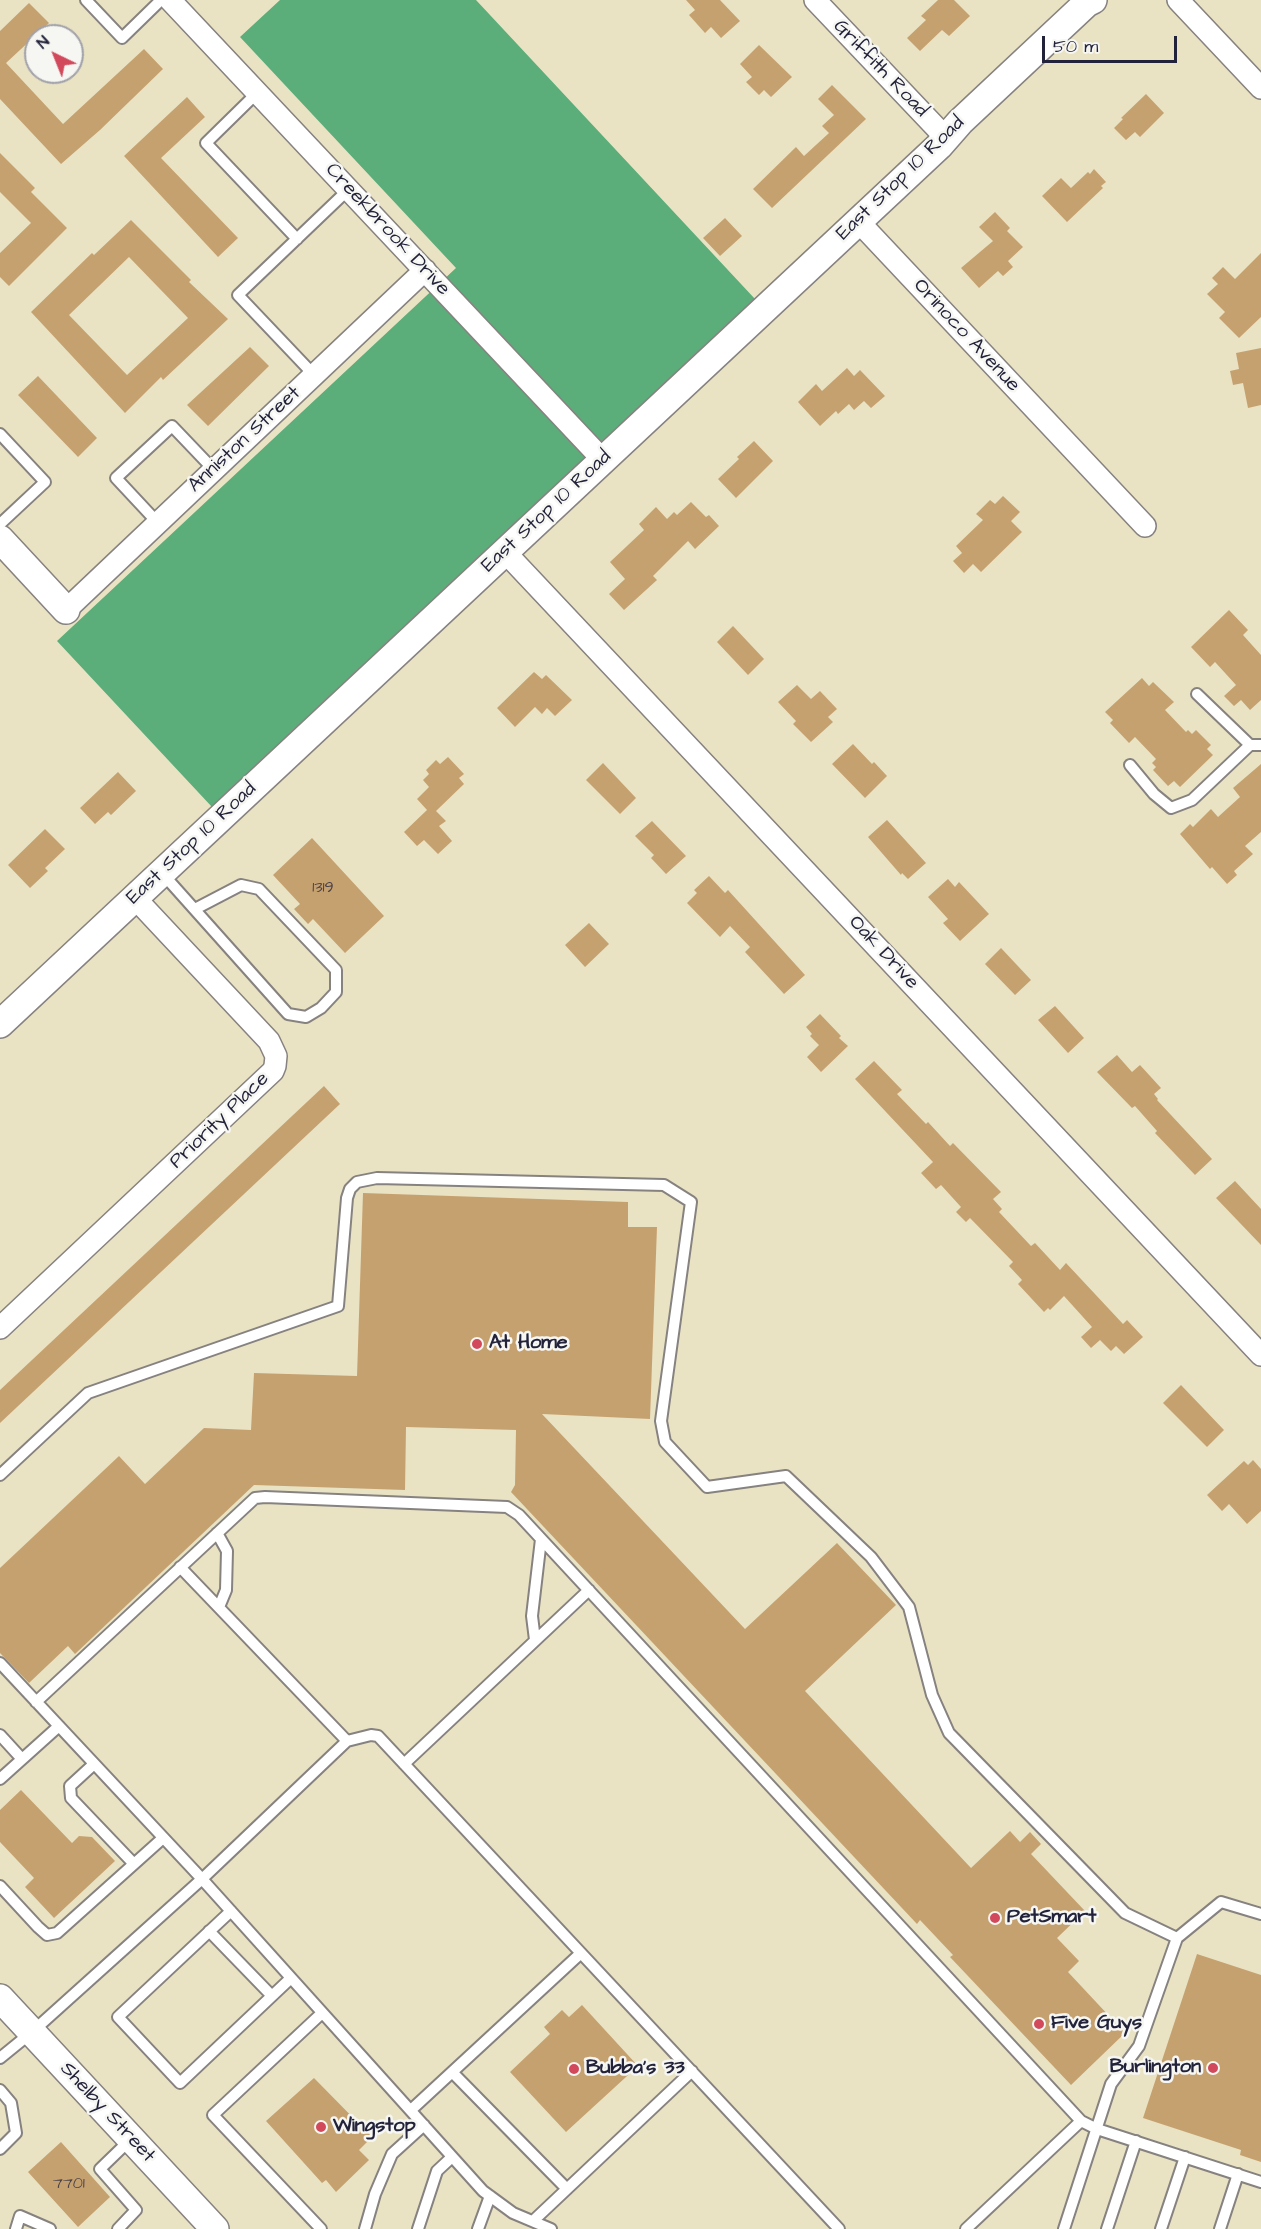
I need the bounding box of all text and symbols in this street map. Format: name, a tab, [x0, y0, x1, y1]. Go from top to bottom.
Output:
street label: Griffith Road	[827, 15, 933, 123]
north arrow	[24, 24, 84, 84]
scale bar	[1045, 24, 1180, 62]
text: N	[32, 31, 54, 54]
text: 50 m	[1053, 34, 1098, 59]
street label: East Stop 10 Road	[832, 112, 970, 246]
street label: Creekbrook Drive	[319, 159, 455, 301]
street label: Orinoco Avenue	[908, 275, 1024, 397]
street label: Anniston Street	[184, 382, 306, 498]
street label: East Stop 10 Road	[477, 446, 617, 578]
street label: East Stop 10 Road	[122, 778, 262, 910]
house number: 1319	[312, 879, 334, 899]
street label: Oak Drive	[843, 911, 923, 995]
street label: Priority Place	[165, 1068, 275, 1174]
place label: At Home	[489, 1332, 568, 1356]
marker: At Home	[470, 1337, 484, 1351]
place label: PetSmart	[1007, 1906, 1096, 1930]
marker: PetSmart	[988, 1911, 1002, 1925]
place label: Five Guys	[1051, 2012, 1142, 2036]
marker: Five Guys	[1032, 2017, 1046, 2031]
place label: Burlington	[1110, 2056, 1201, 2080]
place label: Bubba's 33	[586, 2057, 685, 2081]
street label: Shelby Street	[54, 2058, 160, 2168]
marker: Burlington	[1206, 2061, 1220, 2075]
marker: Bubba's 33	[567, 2062, 581, 2076]
place label: Wingstop	[333, 2115, 416, 2139]
marker: Wingstop	[314, 2120, 328, 2134]
house number: 7701	[53, 2175, 85, 2195]

